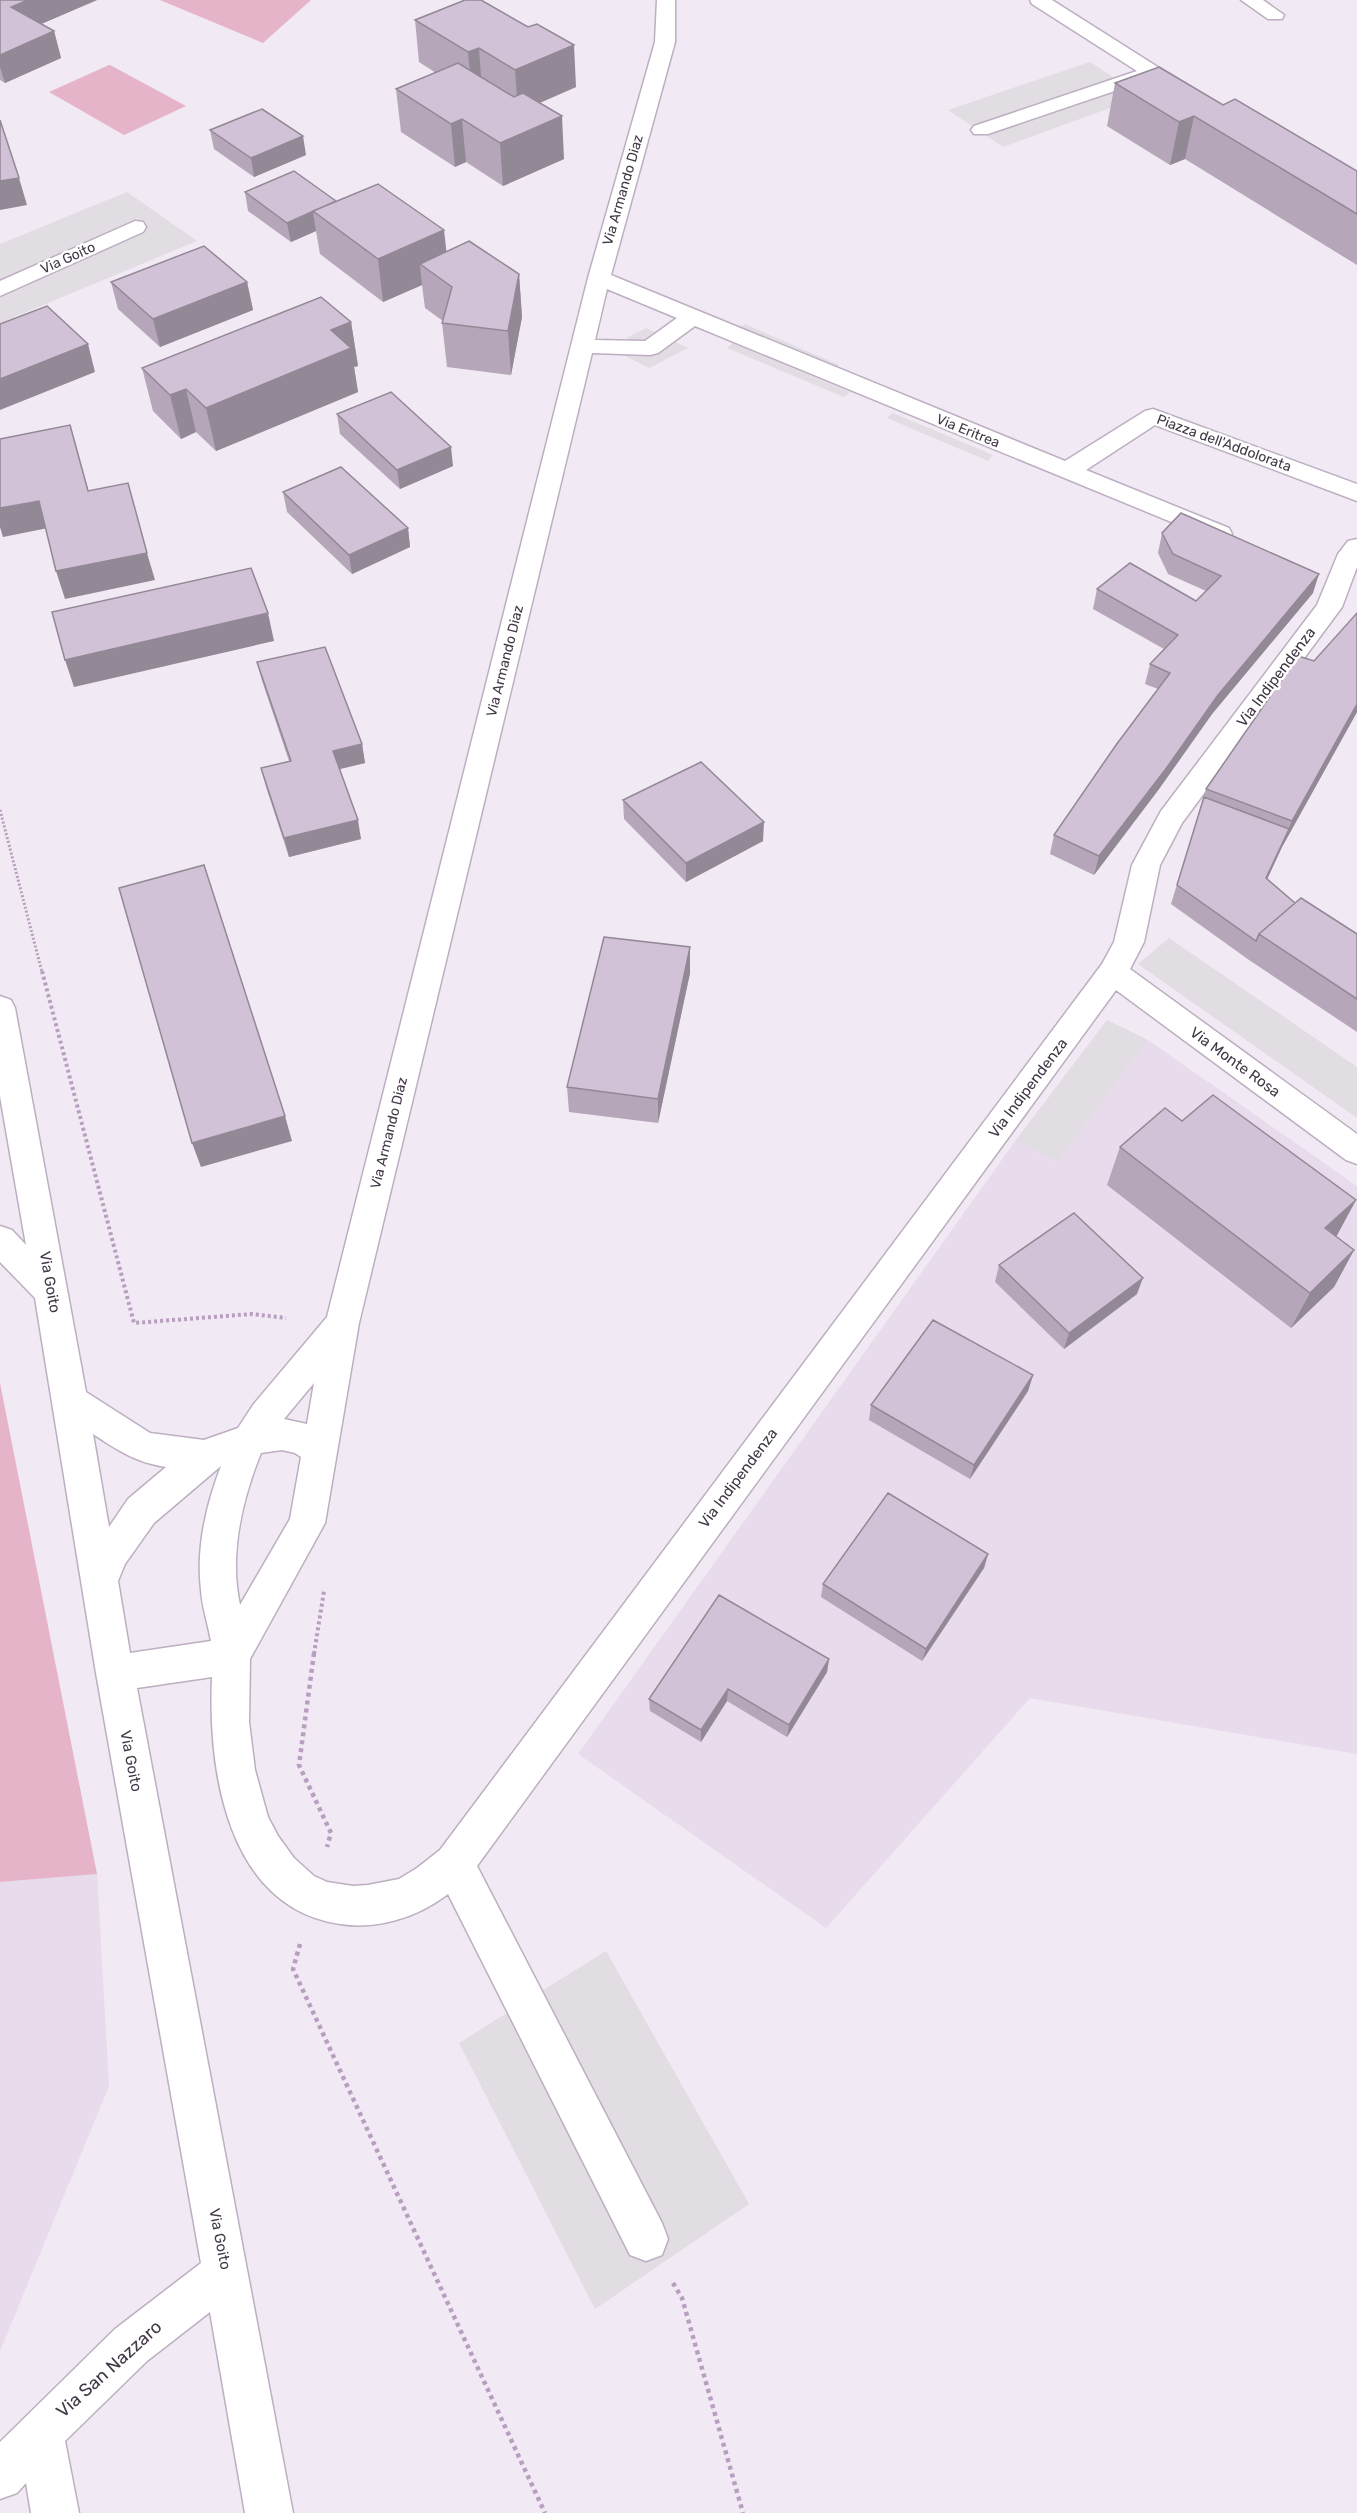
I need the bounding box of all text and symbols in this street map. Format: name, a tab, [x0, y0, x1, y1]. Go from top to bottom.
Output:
street label: Via Armando Diaz	[599, 133, 647, 247]
street label: Via Goito	[38, 238, 98, 278]
street label: Via Eritrea	[934, 411, 1002, 451]
street label: Piazza dell'Addolorata	[1154, 411, 1294, 475]
street label: Via Armando Diaz	[483, 603, 527, 719]
street label: Via Indipendenza	[1233, 624, 1319, 730]
street label: Via Monte Rosa	[1186, 1023, 1284, 1101]
street label: Via Indipendenza	[985, 1035, 1071, 1141]
street label: Via Armando Diaz	[367, 1075, 411, 1191]
street label: Via Goito	[36, 1250, 64, 1314]
street label: Via Indipendenza	[695, 1425, 781, 1531]
street label: Via Goito	[116, 1729, 146, 1793]
street label: Via Goito	[205, 2207, 235, 2271]
street label: Via San Nazzaro	[52, 2316, 166, 2422]

